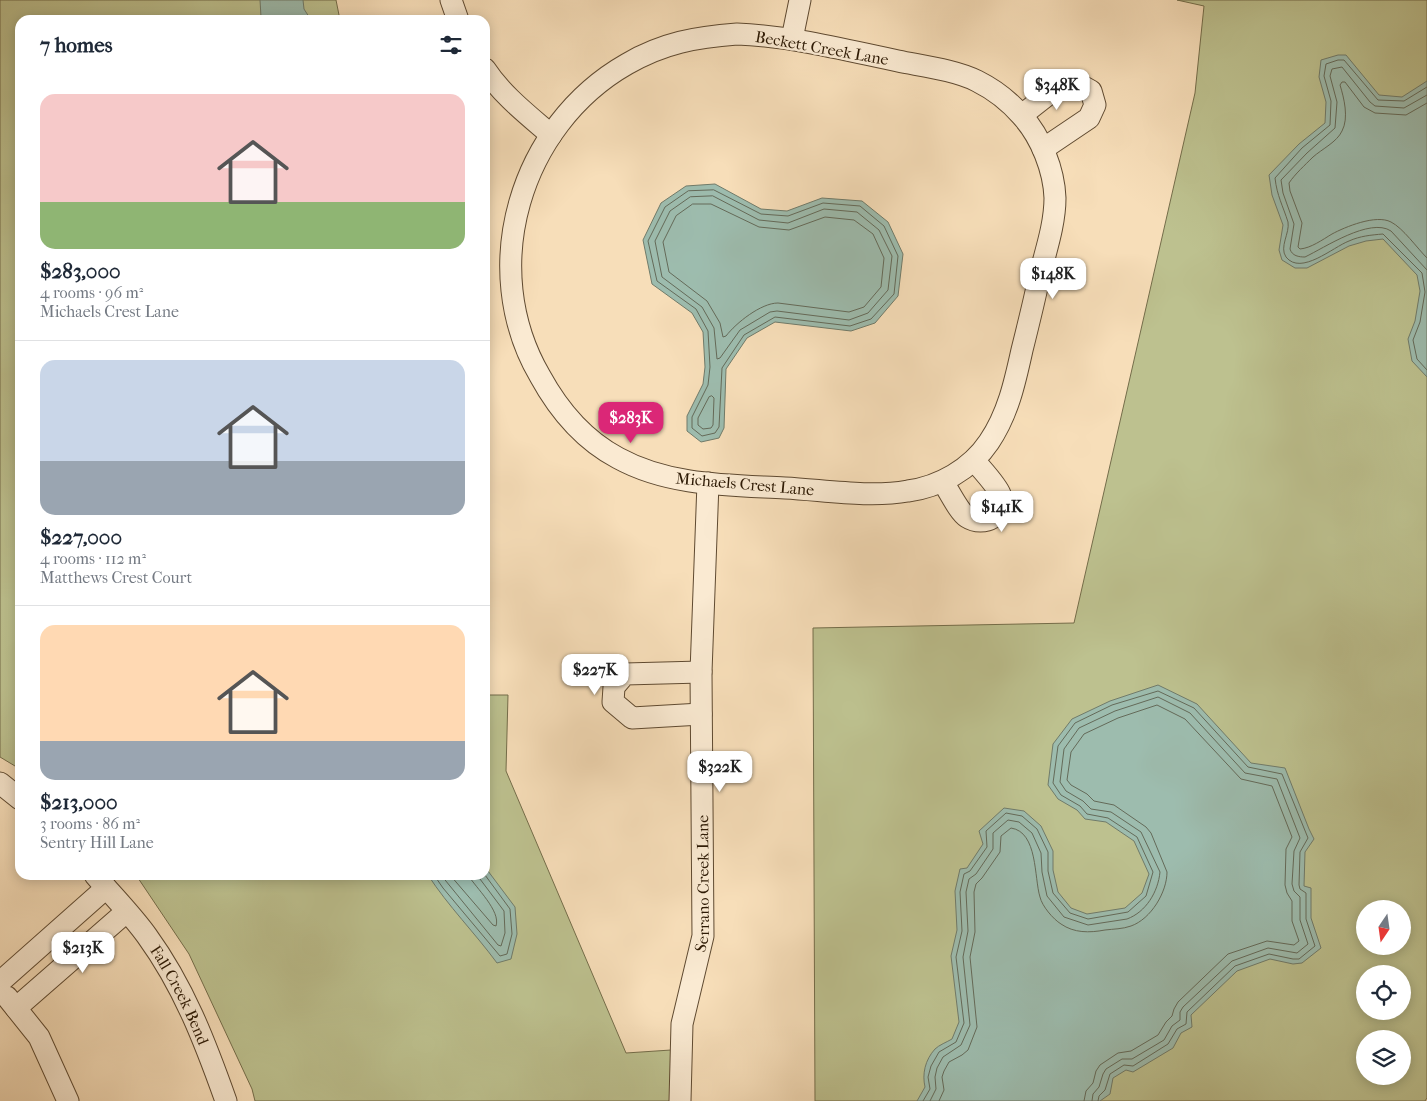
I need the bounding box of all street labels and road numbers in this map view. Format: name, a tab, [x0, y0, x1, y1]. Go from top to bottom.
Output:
street label: Beckett Creek Lane	[754, 27, 890, 69]
street label: Michaels Crest Lane	[675, 468, 815, 500]
street label: Serrano Creek Lane	[690, 815, 712, 954]
street label: Fall Creek Bend	[147, 942, 213, 1048]

